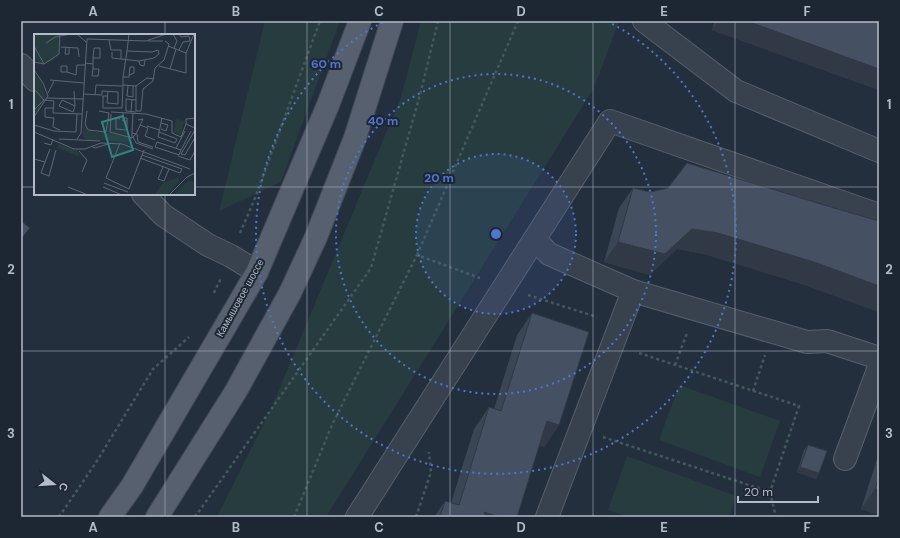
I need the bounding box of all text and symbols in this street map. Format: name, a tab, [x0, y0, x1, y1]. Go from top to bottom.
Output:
text: A	[88, 3, 98, 20]
text: B	[232, 3, 240, 20]
text: C	[374, 3, 384, 20]
text: D	[516, 3, 526, 20]
text: E	[660, 3, 668, 20]
text: F	[803, 3, 811, 20]
inset map	[34, 34, 195, 195]
text: 60 m	[311, 56, 341, 72]
text: 1	[9, 96, 13, 113]
text: 1	[887, 96, 891, 113]
text: 40 m	[368, 113, 398, 129]
text: 20 m	[424, 170, 454, 186]
centre of rings	[489, 227, 503, 241]
street label: Камышовое шоссе	[213, 256, 267, 339]
text: 2	[7, 261, 15, 278]
text: 2	[885, 261, 893, 278]
text: 3	[7, 425, 15, 442]
text: 3	[885, 425, 893, 442]
north arrow	[34, 464, 74, 504]
scale bar	[738, 478, 818, 504]
text: С	[56, 481, 71, 493]
text: 20 m	[744, 484, 773, 500]
text: A	[88, 519, 98, 536]
text: B	[232, 519, 240, 536]
text: C	[374, 519, 384, 536]
text: D	[516, 519, 526, 536]
text: E	[660, 519, 668, 536]
text: F	[803, 519, 811, 536]

